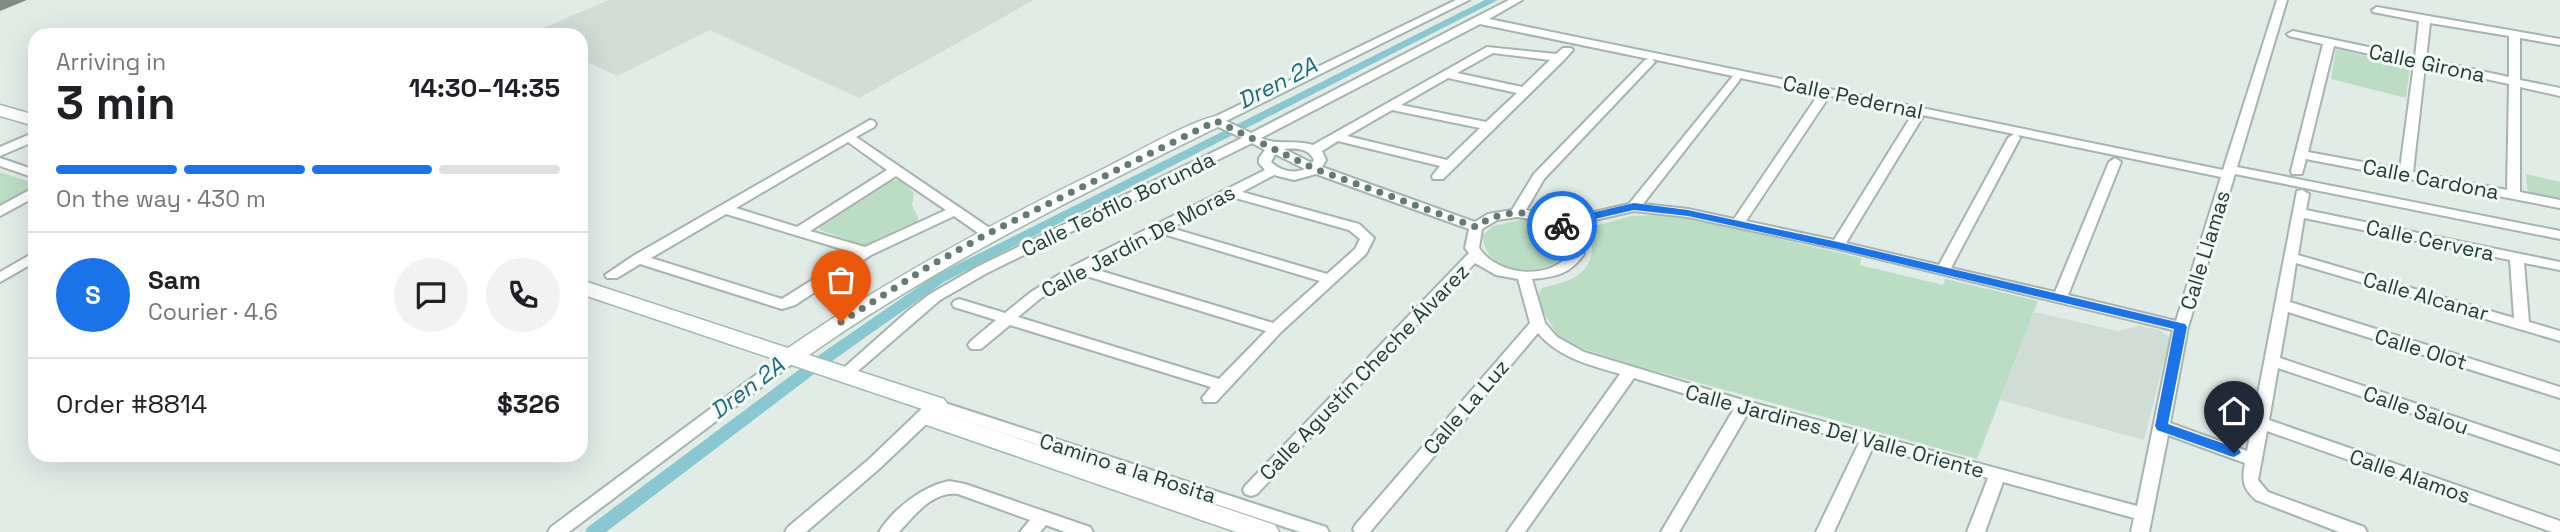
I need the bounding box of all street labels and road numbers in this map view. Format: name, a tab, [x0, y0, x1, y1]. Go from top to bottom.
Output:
street label: Calle Girona	[2366, 38, 2488, 88]
street label: Calle Pedernal	[1781, 69, 1925, 125]
street label: Calle Teófilo Borunda	[1017, 145, 1219, 263]
street label: Calle Cardona	[2361, 153, 2501, 205]
street label: Calle Jardín De Moras	[1036, 178, 1240, 304]
street label: Calle Llamas	[2174, 187, 2236, 313]
street label: Calle Cervera	[2363, 213, 2497, 267]
street label: Calle Agustín Cheche Álvarez	[1253, 258, 1475, 486]
street label: Calle Alcanar	[2360, 265, 2492, 327]
street label: Calle Olot	[2372, 322, 2470, 376]
street label: Calle La Luz	[1417, 354, 1515, 460]
street label: Calle Jardines Del Valle Oriente	[1682, 378, 1988, 484]
street label: Calle Salou	[2360, 379, 2472, 441]
street label: Camino a la Rosita	[1036, 427, 1220, 509]
street label: Calle Alamos	[2346, 443, 2474, 509]

